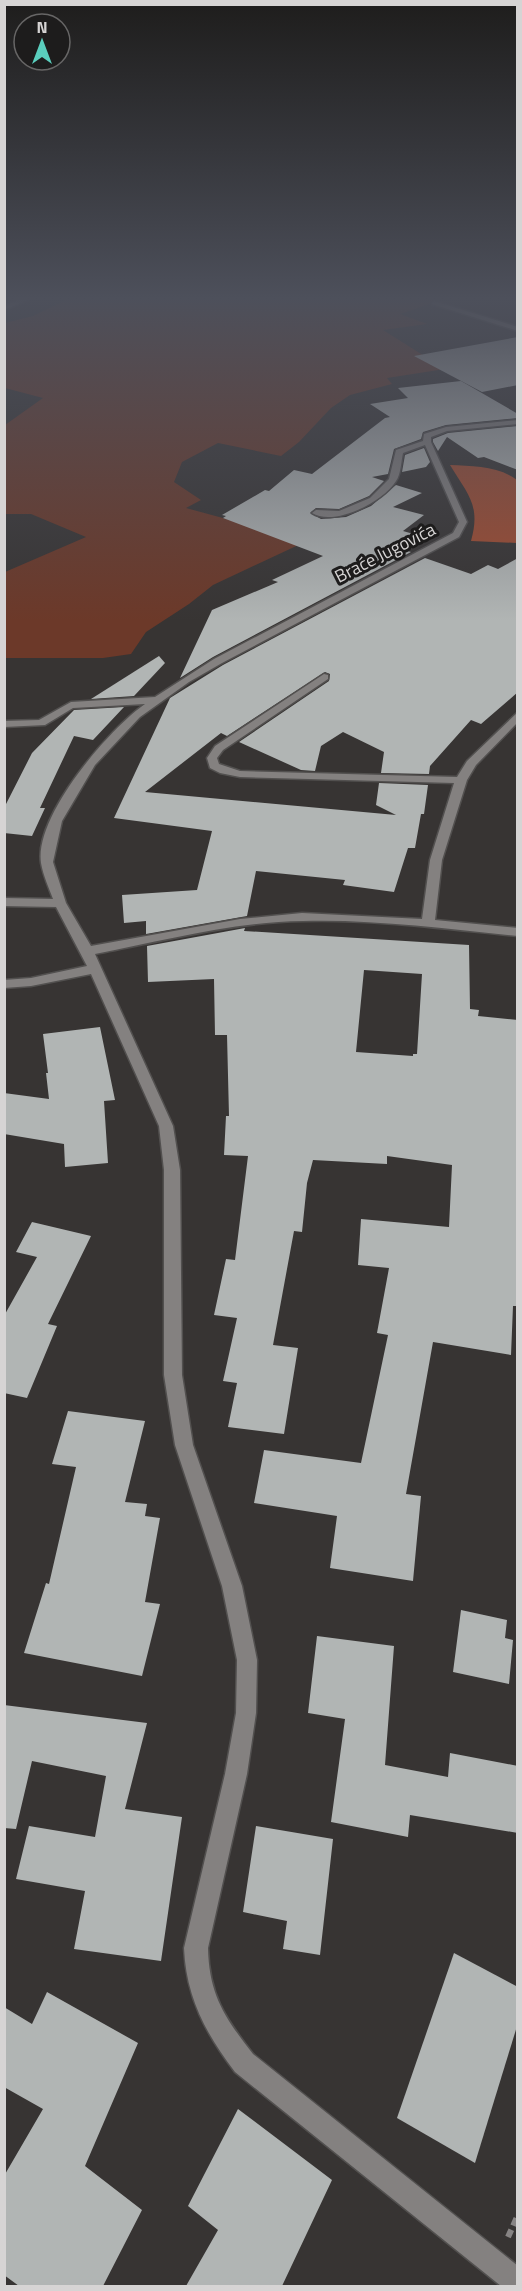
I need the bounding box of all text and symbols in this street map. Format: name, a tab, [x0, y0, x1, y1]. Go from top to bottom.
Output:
north arrow	[12, 12, 72, 72]
text: N	[36, 15, 48, 39]
street label: Braće Jugovića	[330, 516, 440, 590]

